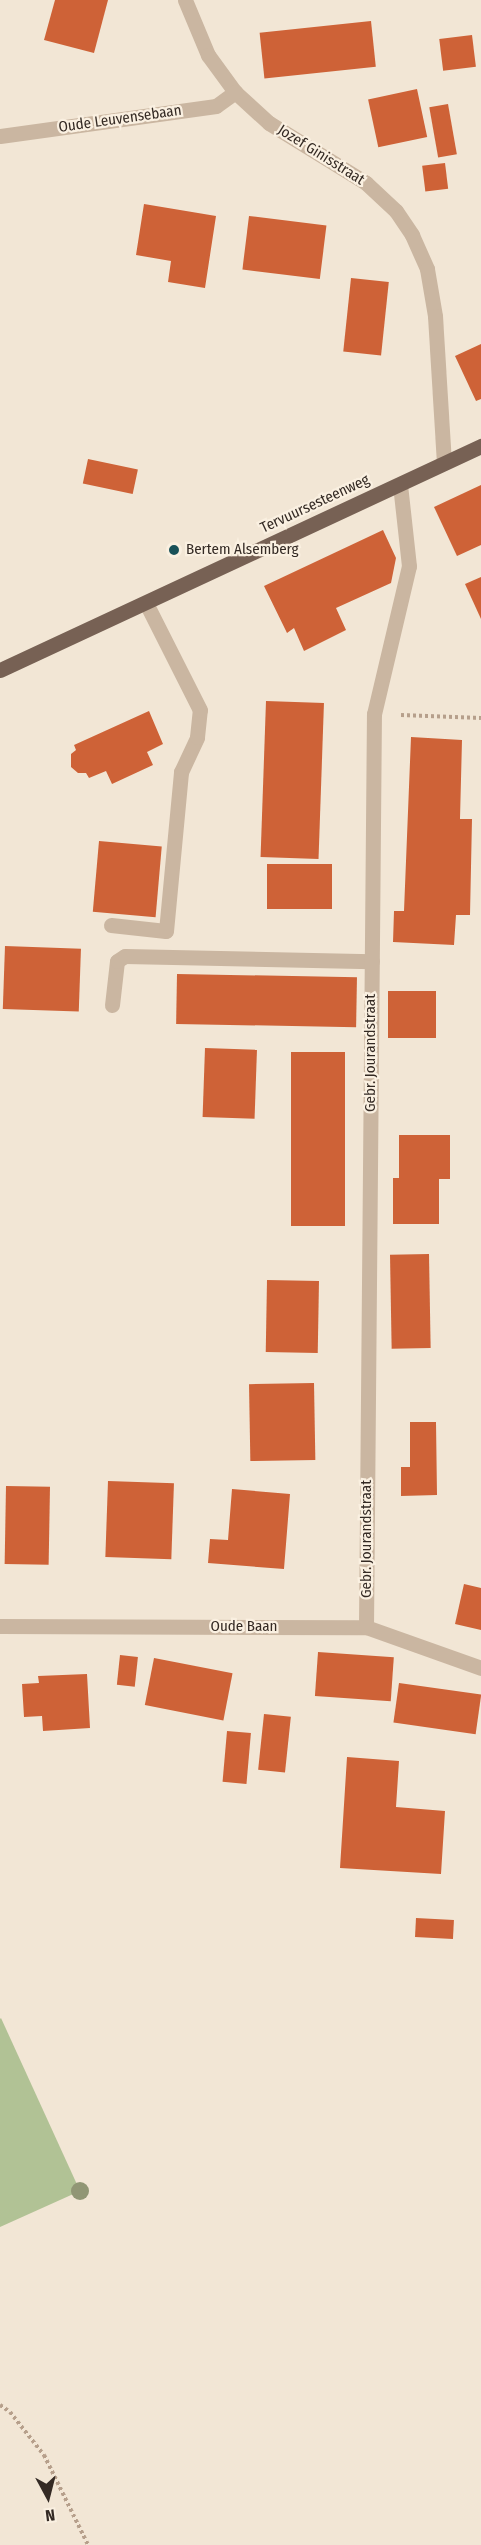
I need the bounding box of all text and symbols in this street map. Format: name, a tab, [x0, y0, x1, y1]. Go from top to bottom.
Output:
street label: Oude Leuvensebaan	[57, 101, 183, 137]
street label: Jozef Ginisstraat	[274, 121, 368, 189]
street label: Tervuursesteenweg	[258, 471, 372, 537]
place label: Bertem Alsemberg	[186, 541, 299, 559]
marker: Bertem Alsemberg	[167, 543, 181, 557]
street label: Gebr. Jourandstraat	[362, 994, 380, 1112]
street label: Gebr. Jourandstraat	[358, 1480, 376, 1598]
street label: Oude Baan	[211, 1618, 277, 1636]
north arrow	[18, 2467, 78, 2527]
text: N	[44, 2505, 56, 2525]

